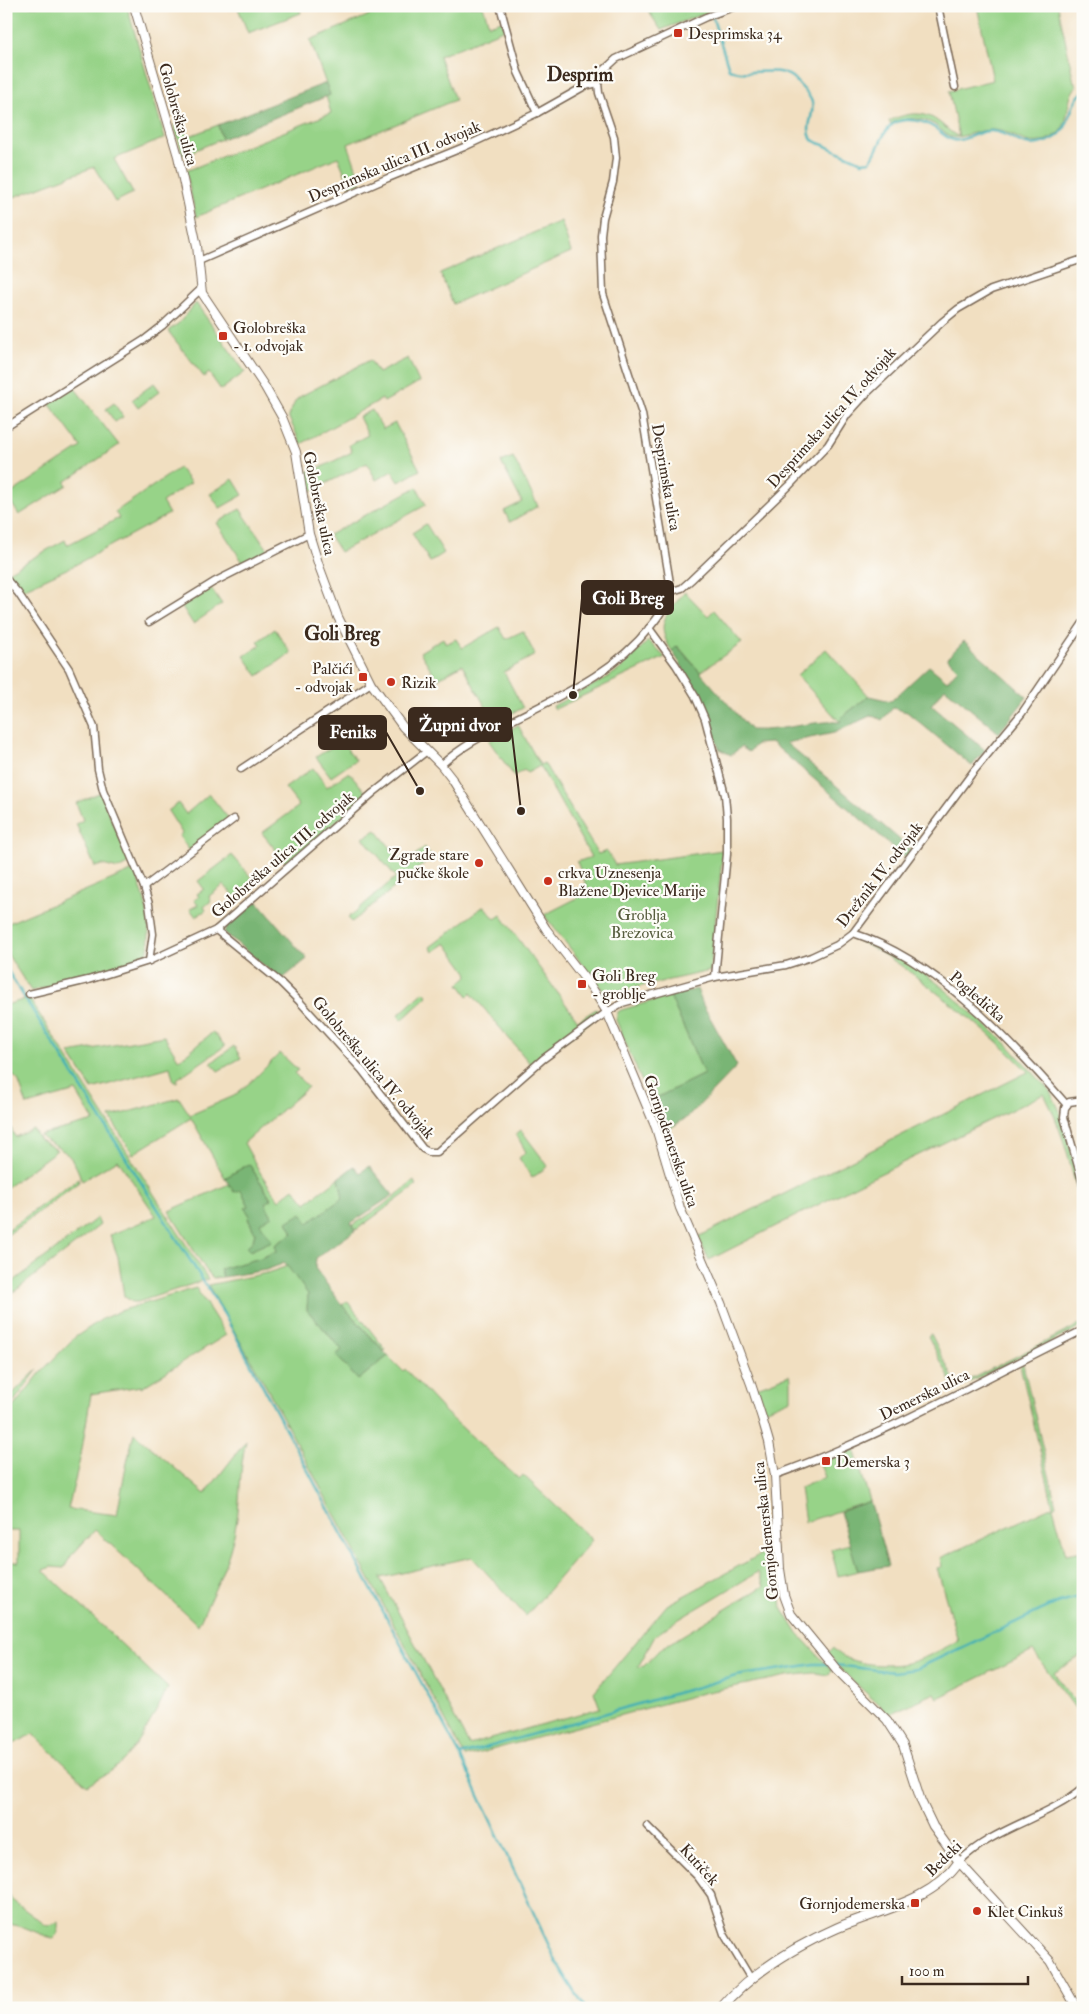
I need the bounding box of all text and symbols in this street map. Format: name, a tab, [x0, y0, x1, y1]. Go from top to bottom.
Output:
place label: Desprimska 34	[688, 24, 783, 45]
marker: Desprimska 34	[672, 27, 684, 39]
street label: Golobreška ulica	[154, 61, 202, 168]
district label: Desprim	[547, 63, 613, 88]
street label: Desprimska ulica III. odvojak	[305, 116, 484, 208]
place label: Golobreška - 1. odvojak	[233, 318, 306, 356]
marker: Golobreška - 1. odvojak	[217, 330, 229, 342]
street label: Desprimska ulica IV. odvojak	[763, 343, 901, 493]
street label: Desprimska ulica	[646, 422, 685, 533]
street label: Golobreška ulica	[298, 449, 340, 557]
callout: Goli Breg	[582, 581, 673, 614]
text: Goli Breg	[592, 587, 665, 610]
district label: Goli Breg	[304, 622, 380, 647]
place label: Palčići - odvojak	[295, 659, 353, 697]
marker: Palčići - odvojak	[357, 671, 369, 683]
place label: Rizik	[401, 673, 437, 693]
marker: Rizik	[385, 676, 397, 688]
callout: Župni dvor	[409, 708, 511, 741]
text: Župni dvor	[419, 713, 501, 737]
callout: Feniks	[319, 716, 386, 749]
text: Feniks	[329, 721, 377, 744]
street label: Golobreška ulica III. odvojak	[207, 787, 359, 922]
street label: Drežnik IV. odvojak	[832, 818, 927, 931]
place label: Zgrade stare pučke škole	[389, 845, 469, 884]
marker: Zgrade stare pučke škole	[473, 857, 485, 869]
place label: crkva Uznesenja Blažene Djevice Marije	[558, 863, 706, 901]
marker: crkva Uznesenja Blažene Djevice Marije	[542, 875, 554, 887]
park label: Groblja Brezovica	[611, 905, 674, 943]
place label: Goli Breg - groblje	[592, 966, 657, 1004]
street label: Pogledička	[945, 967, 1010, 1027]
marker: Goli Breg - groblje	[576, 978, 588, 990]
street label: Golobreška ulica IV. odvojak	[308, 992, 439, 1143]
street label: Gornjodemerska ulica	[639, 1072, 703, 1211]
street label: Demerska ulica	[876, 1364, 973, 1425]
place label: Demerska 3	[836, 1452, 910, 1472]
marker: Demerska 3	[820, 1455, 832, 1467]
street label: Gornjodemerska ulica	[749, 1460, 783, 1601]
street label: Bedeki	[921, 1836, 966, 1881]
street label: Kutiček	[675, 1840, 723, 1890]
place label: Gornjodemerska	[799, 1894, 905, 1914]
marker: Gornjodemerska	[909, 1897, 921, 1909]
place label: Klet Cinkuš	[987, 1902, 1063, 1922]
marker: Klet Cinkuš	[971, 1905, 983, 1917]
scale bar	[902, 1954, 1028, 1986]
text: 100 m	[909, 1962, 945, 1981]

